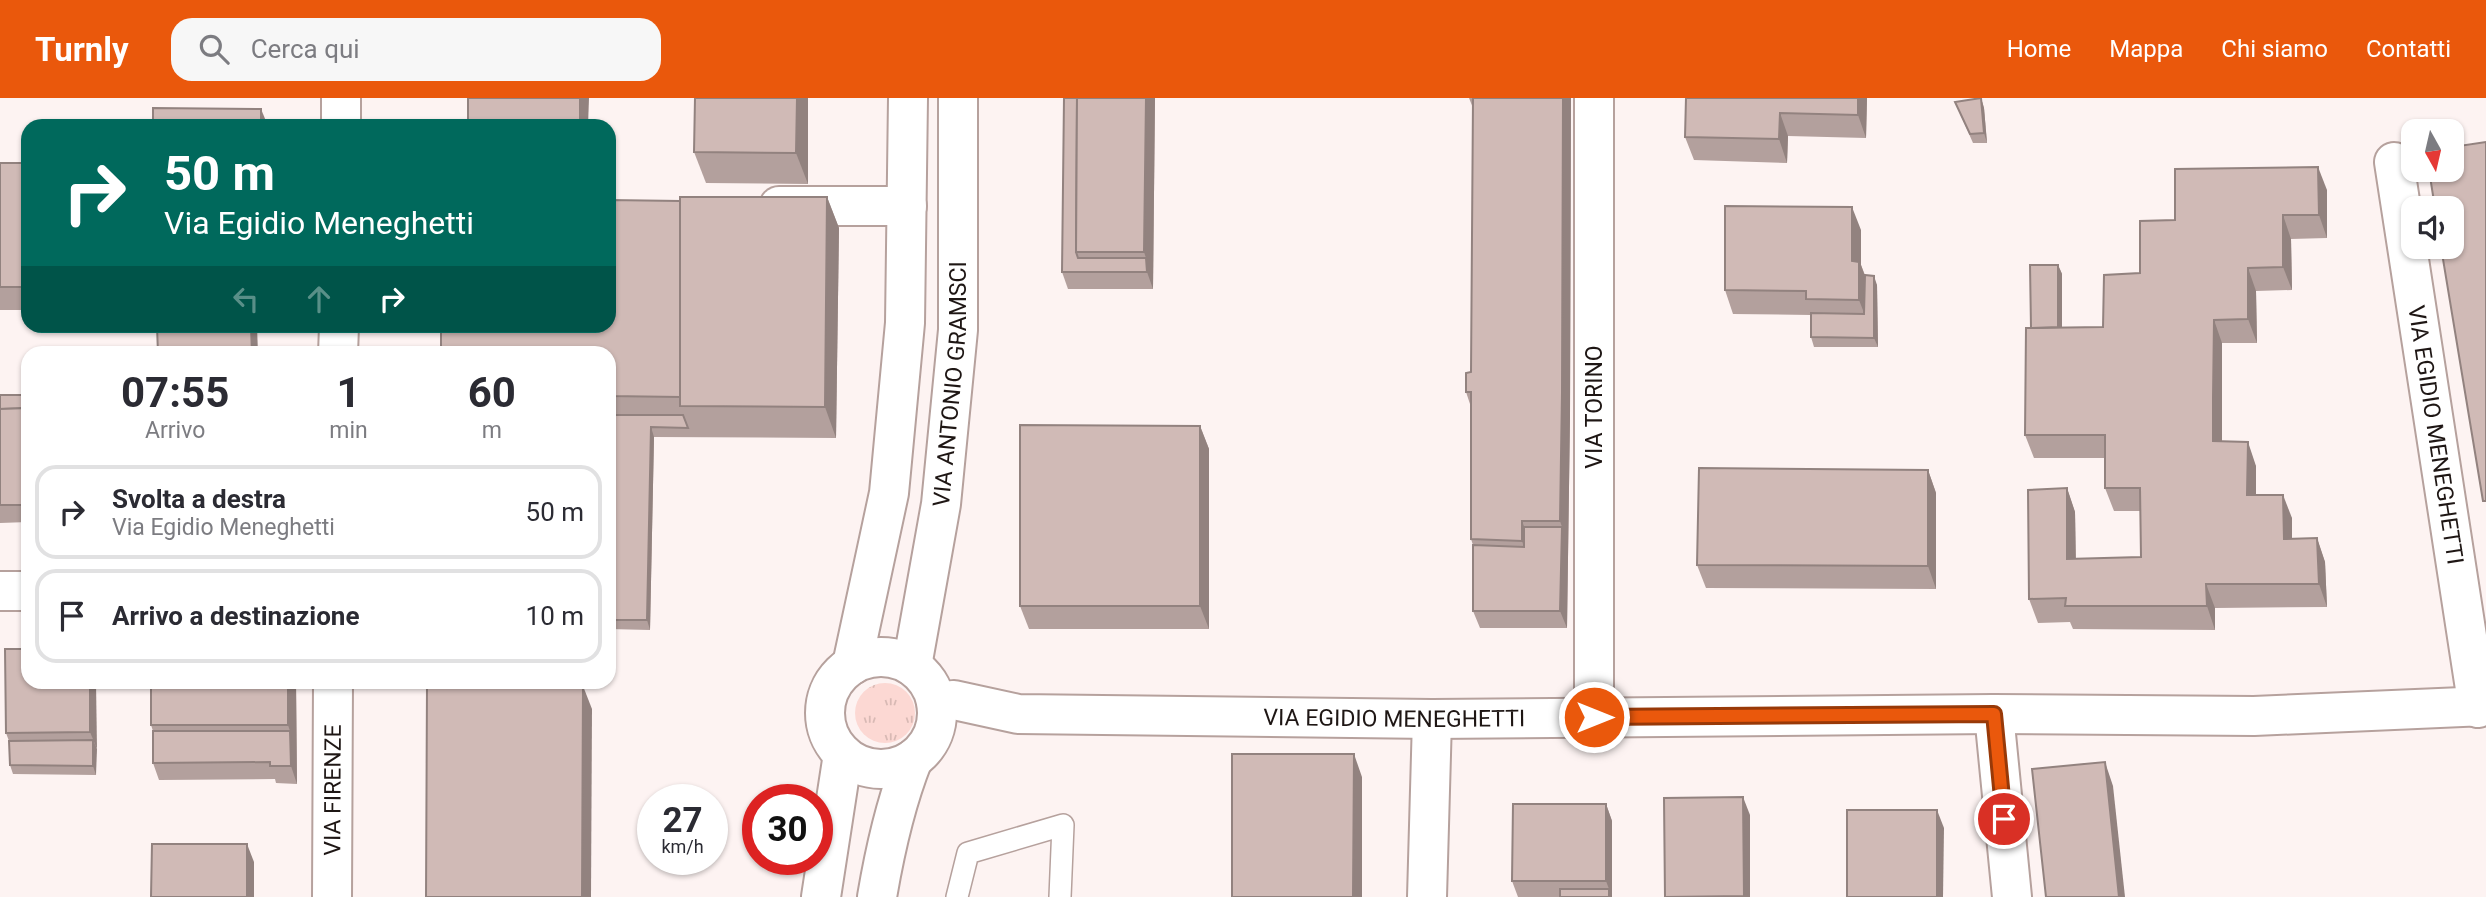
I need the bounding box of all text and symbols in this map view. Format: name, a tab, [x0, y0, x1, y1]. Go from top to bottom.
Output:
search box	[171, 18, 661, 81]
text: Turnly	[35, 30, 129, 69]
icon: search	[195, 30, 233, 68]
text: Cerca qui	[251, 34, 360, 64]
text: Home	[2007, 35, 2071, 63]
text: Mappa	[2109, 35, 2183, 63]
text: Chi siamo	[2221, 35, 2328, 63]
text: Contatti	[2366, 35, 2451, 63]
north arrow	[2401, 119, 2464, 182]
map controls	[2401, 119, 2464, 259]
text: 50 m	[164, 145, 275, 202]
icon: right	[49, 147, 140, 238]
button: sound	[2401, 196, 2464, 259]
text: Via Egidio Meneghetti	[164, 204, 474, 242]
street label: VIA ANTONIO GRAMSCI	[927, 261, 972, 508]
icon: left	[227, 280, 265, 318]
icon: ahead	[300, 280, 338, 318]
icon: right	[373, 280, 411, 318]
street label: VIA EGIDIO MENEGHETTI	[2403, 303, 2469, 566]
street label: VIA TORINO	[1581, 345, 1608, 469]
text: 07:55	[121, 368, 229, 417]
text: 1	[336, 368, 361, 417]
text: 60	[468, 368, 516, 417]
text: Arrivo	[145, 417, 205, 444]
text: min	[329, 417, 368, 444]
text: m	[482, 417, 502, 444]
text: Svolta a destra	[112, 484, 286, 514]
icon: right	[53, 493, 91, 531]
text: 50 m	[526, 497, 584, 527]
text: Via Egidio Meneghetti	[112, 514, 335, 541]
icon: arrive	[53, 597, 91, 635]
text: Arrivo a destinazione	[112, 601, 359, 631]
text: 10 m	[526, 601, 584, 631]
position arrow	[1557, 680, 1631, 754]
street label: VIA EGIDIO MENEGHETTI	[1263, 703, 1525, 733]
street label: VIA FIRENZE	[319, 724, 346, 856]
speed limit sign: 30	[742, 784, 833, 875]
pin	[1974, 789, 2034, 849]
text: 27	[662, 800, 703, 841]
icon: arrive	[1985, 800, 2023, 838]
text: km/h	[661, 836, 704, 857]

